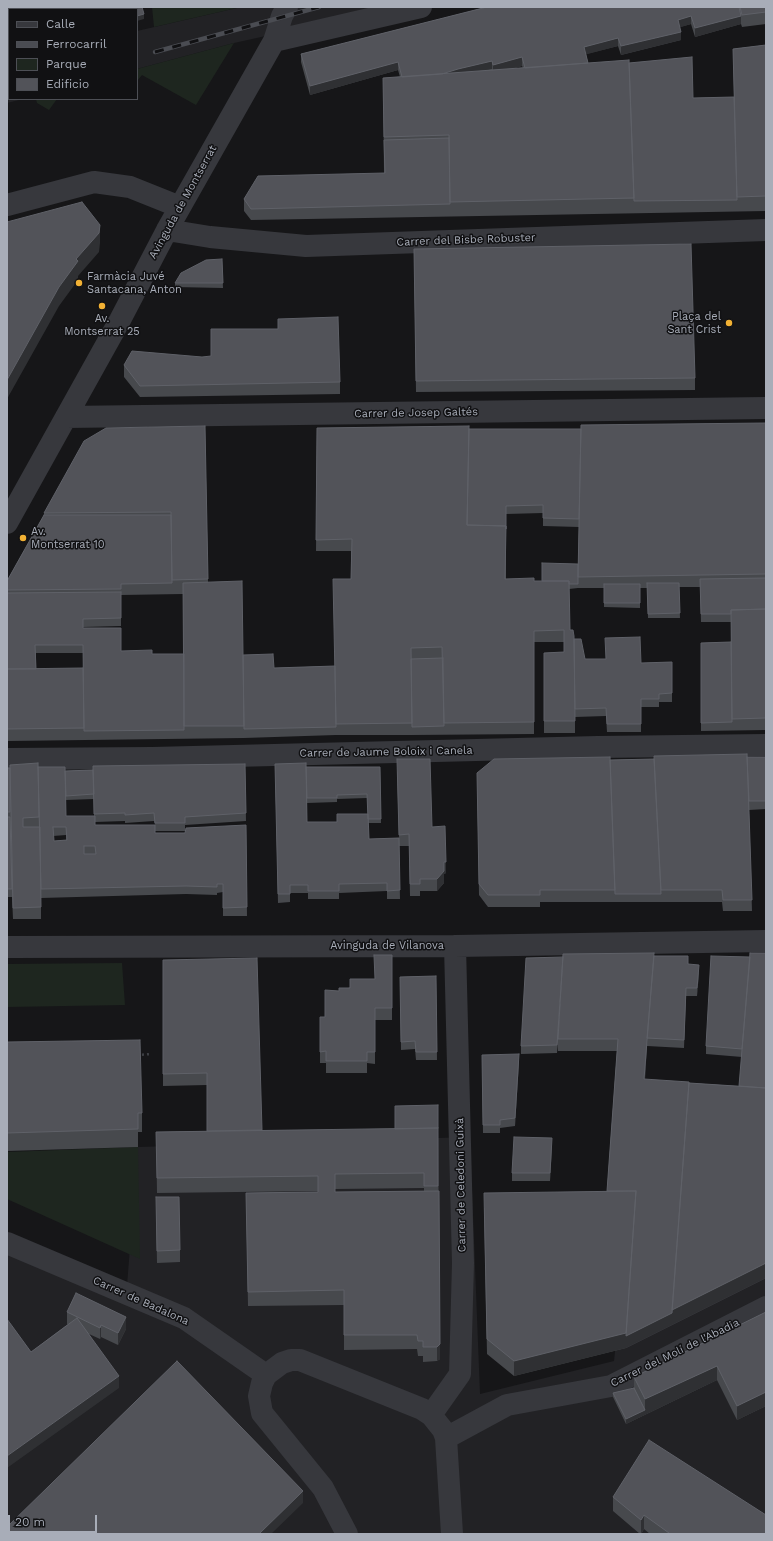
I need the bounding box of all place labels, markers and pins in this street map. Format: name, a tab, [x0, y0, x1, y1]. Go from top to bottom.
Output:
place label: Farmàcia Juvé Santacana, Anton	[87, 270, 182, 296]
marker: Farmàcia Juvé Santacana, Anton	[74, 278, 84, 288]
marker: Av. Montserrat 25	[97, 301, 107, 311]
place label: Plaça del Sant Crist	[667, 310, 721, 336]
place label: Av. Montserrat 25	[64, 312, 140, 338]
marker: Plaça del Sant Crist	[724, 318, 734, 328]
place label: Av. Montserrat 10	[31, 525, 105, 551]
marker: Av. Montserrat 10	[18, 533, 28, 543]

